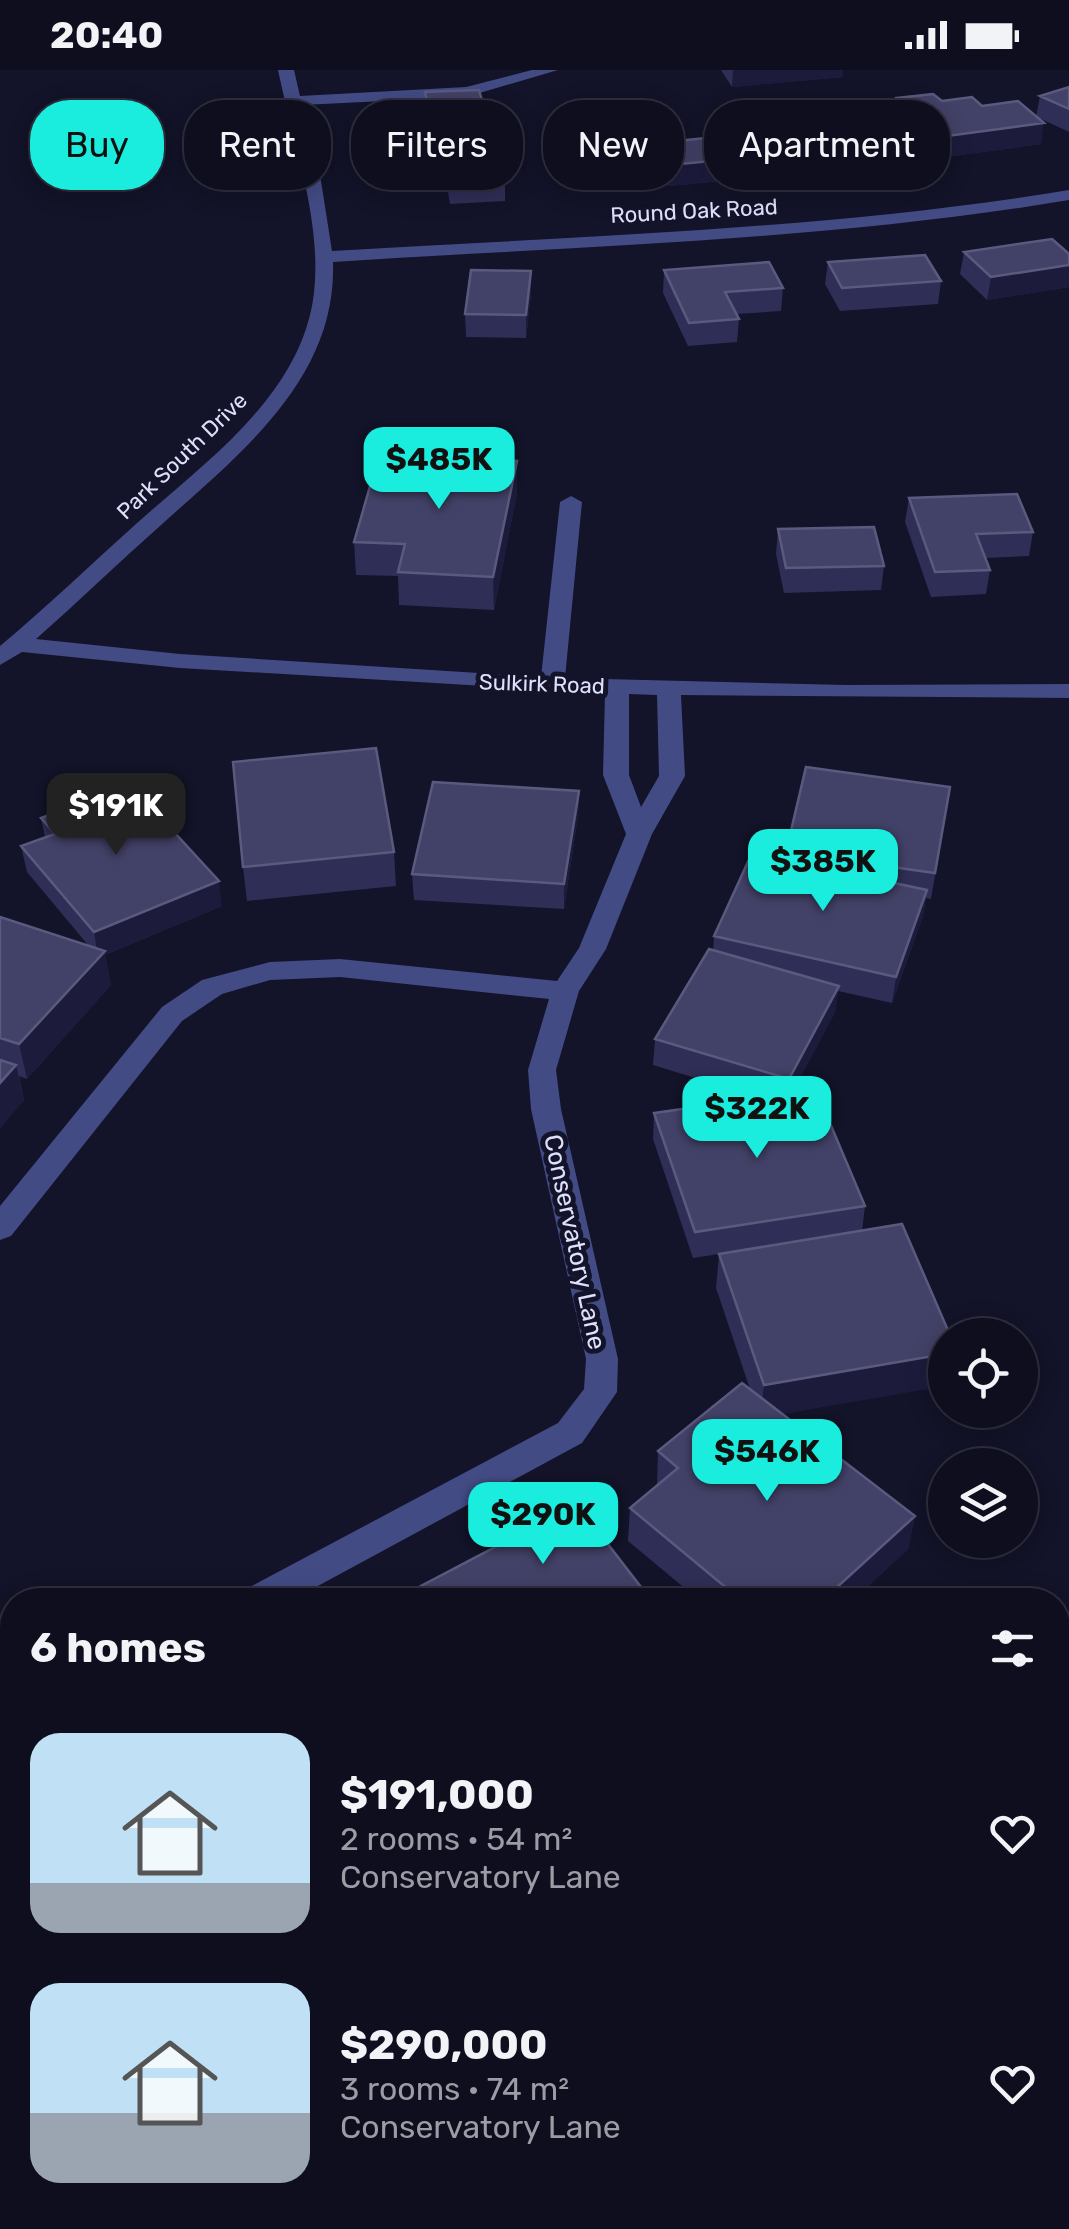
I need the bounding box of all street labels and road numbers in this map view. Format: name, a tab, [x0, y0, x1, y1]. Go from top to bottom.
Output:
street label: Round Oak Road	[610, 193, 778, 229]
street label: Park South Drive	[111, 387, 253, 525]
street label: Sulkirk Road	[479, 668, 605, 700]
street label: Conservatory Lane	[538, 1132, 612, 1352]

